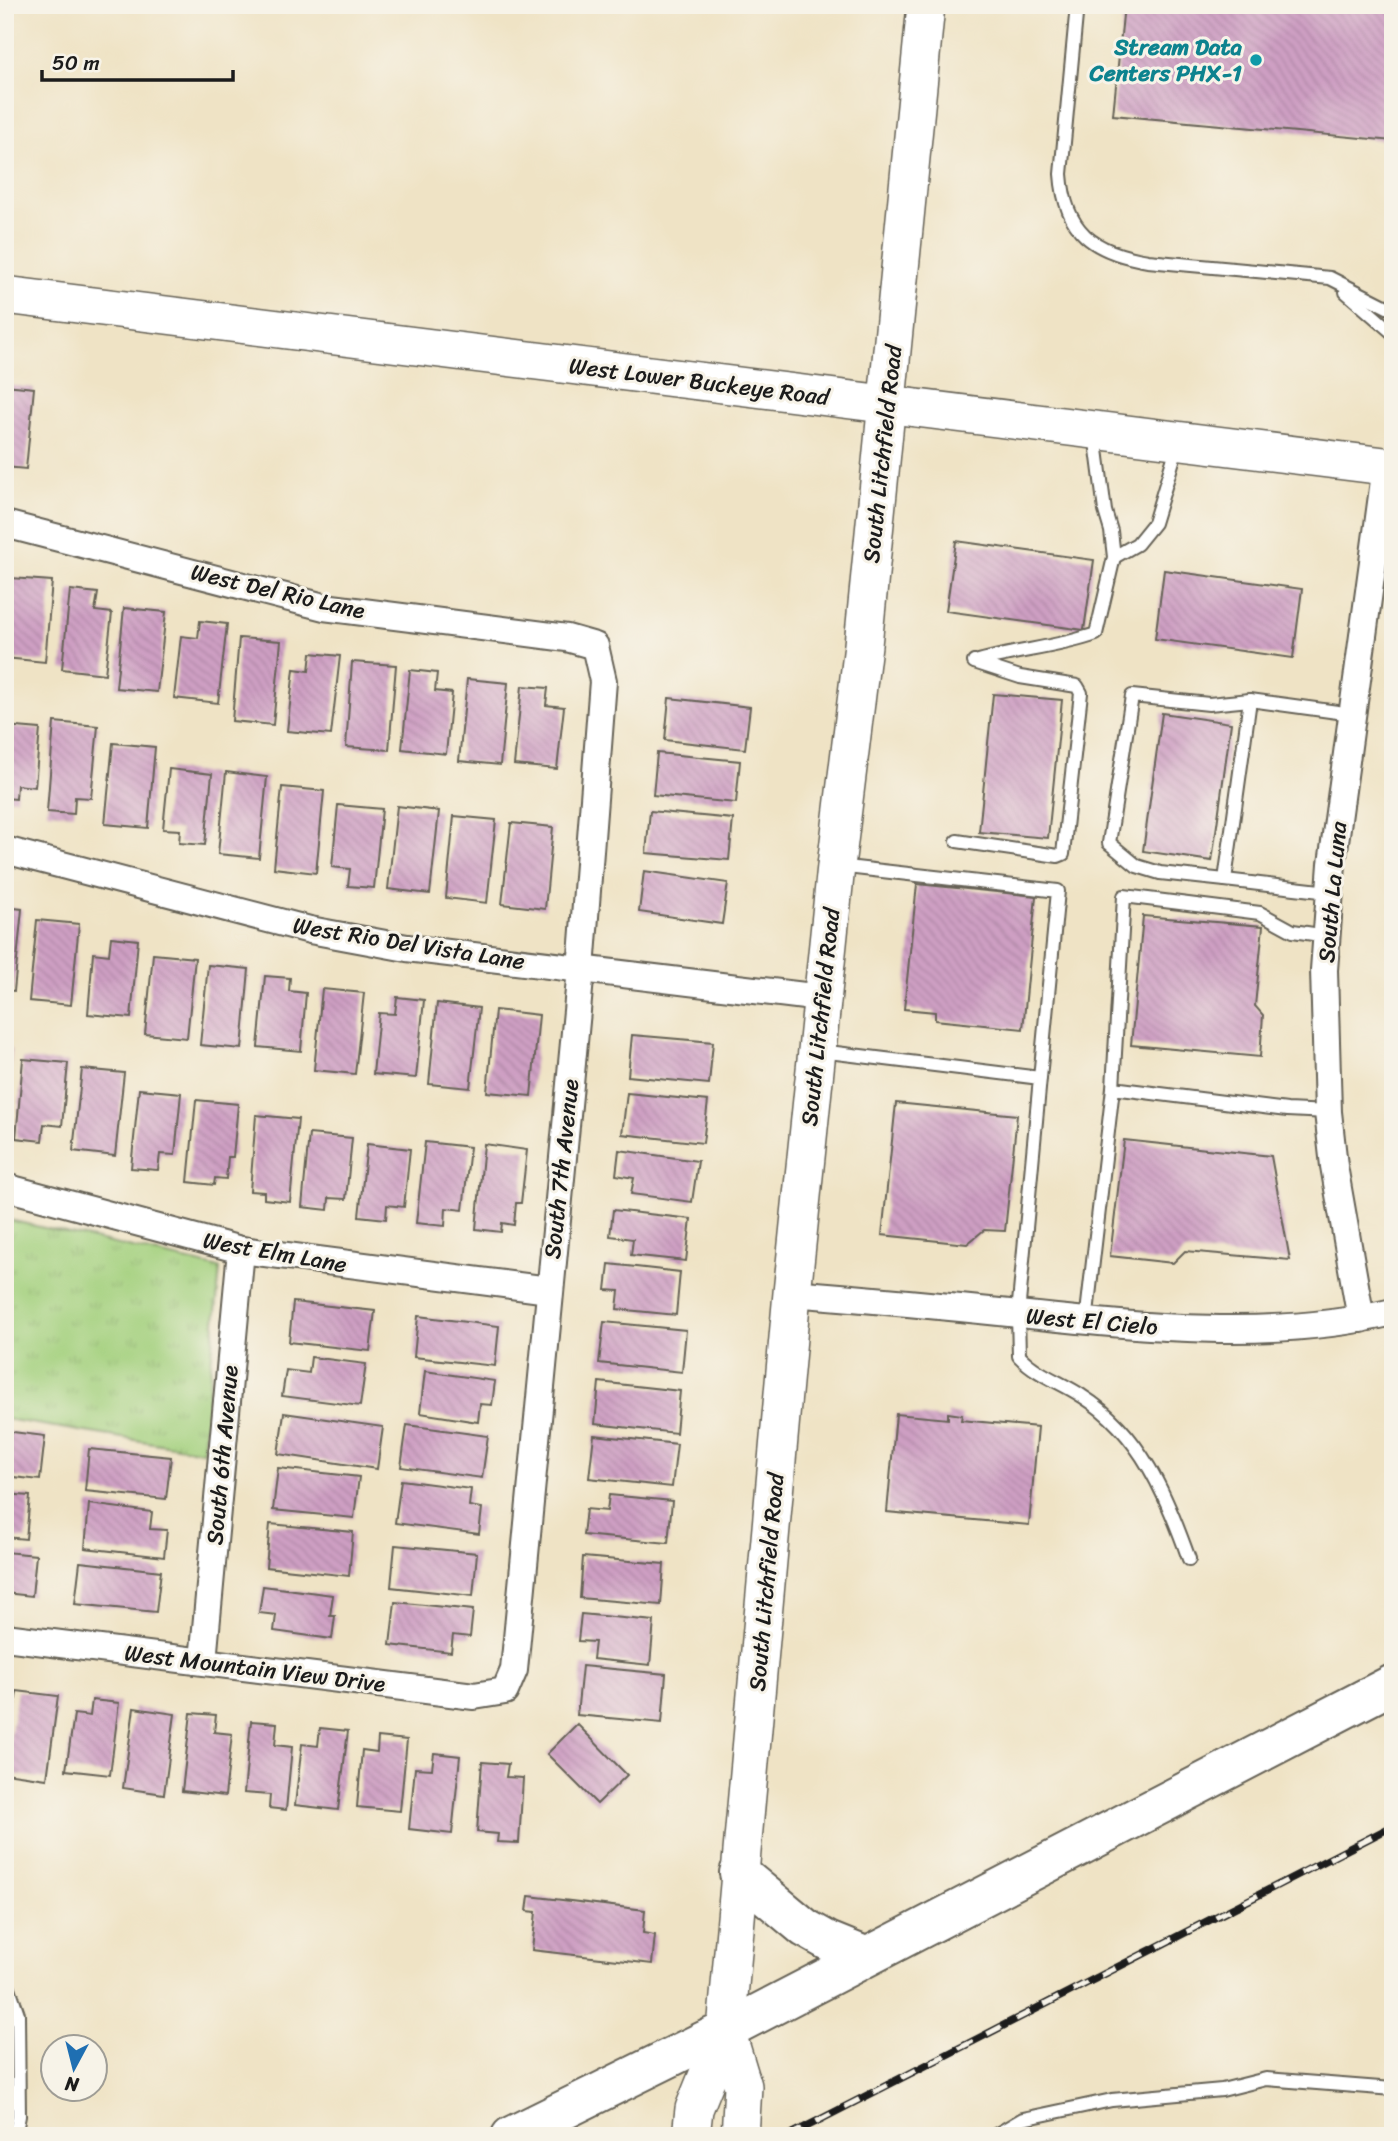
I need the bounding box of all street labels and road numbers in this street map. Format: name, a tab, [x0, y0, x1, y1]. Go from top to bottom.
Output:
street label: South Litchfield Road	[851, 341, 915, 565]
street label: West Lower Buckeye Road	[567, 345, 833, 418]
street label: West Del Rio Lane	[187, 552, 369, 631]
street label: South La Luna	[1306, 819, 1359, 964]
street label: South Litchfield Road	[789, 904, 853, 1128]
street label: West Rio Del Vista Lane	[290, 905, 528, 982]
street label: South 7th Avenue	[532, 1077, 591, 1261]
street label: West Elm Lane	[200, 1220, 350, 1285]
street label: West El Cielo	[1024, 1295, 1159, 1348]
street label: South 6th Avenue	[194, 1363, 251, 1547]
street label: South Litchfield Road	[737, 1469, 797, 1693]
street label: West Mountain View Drive	[122, 1632, 388, 1705]

